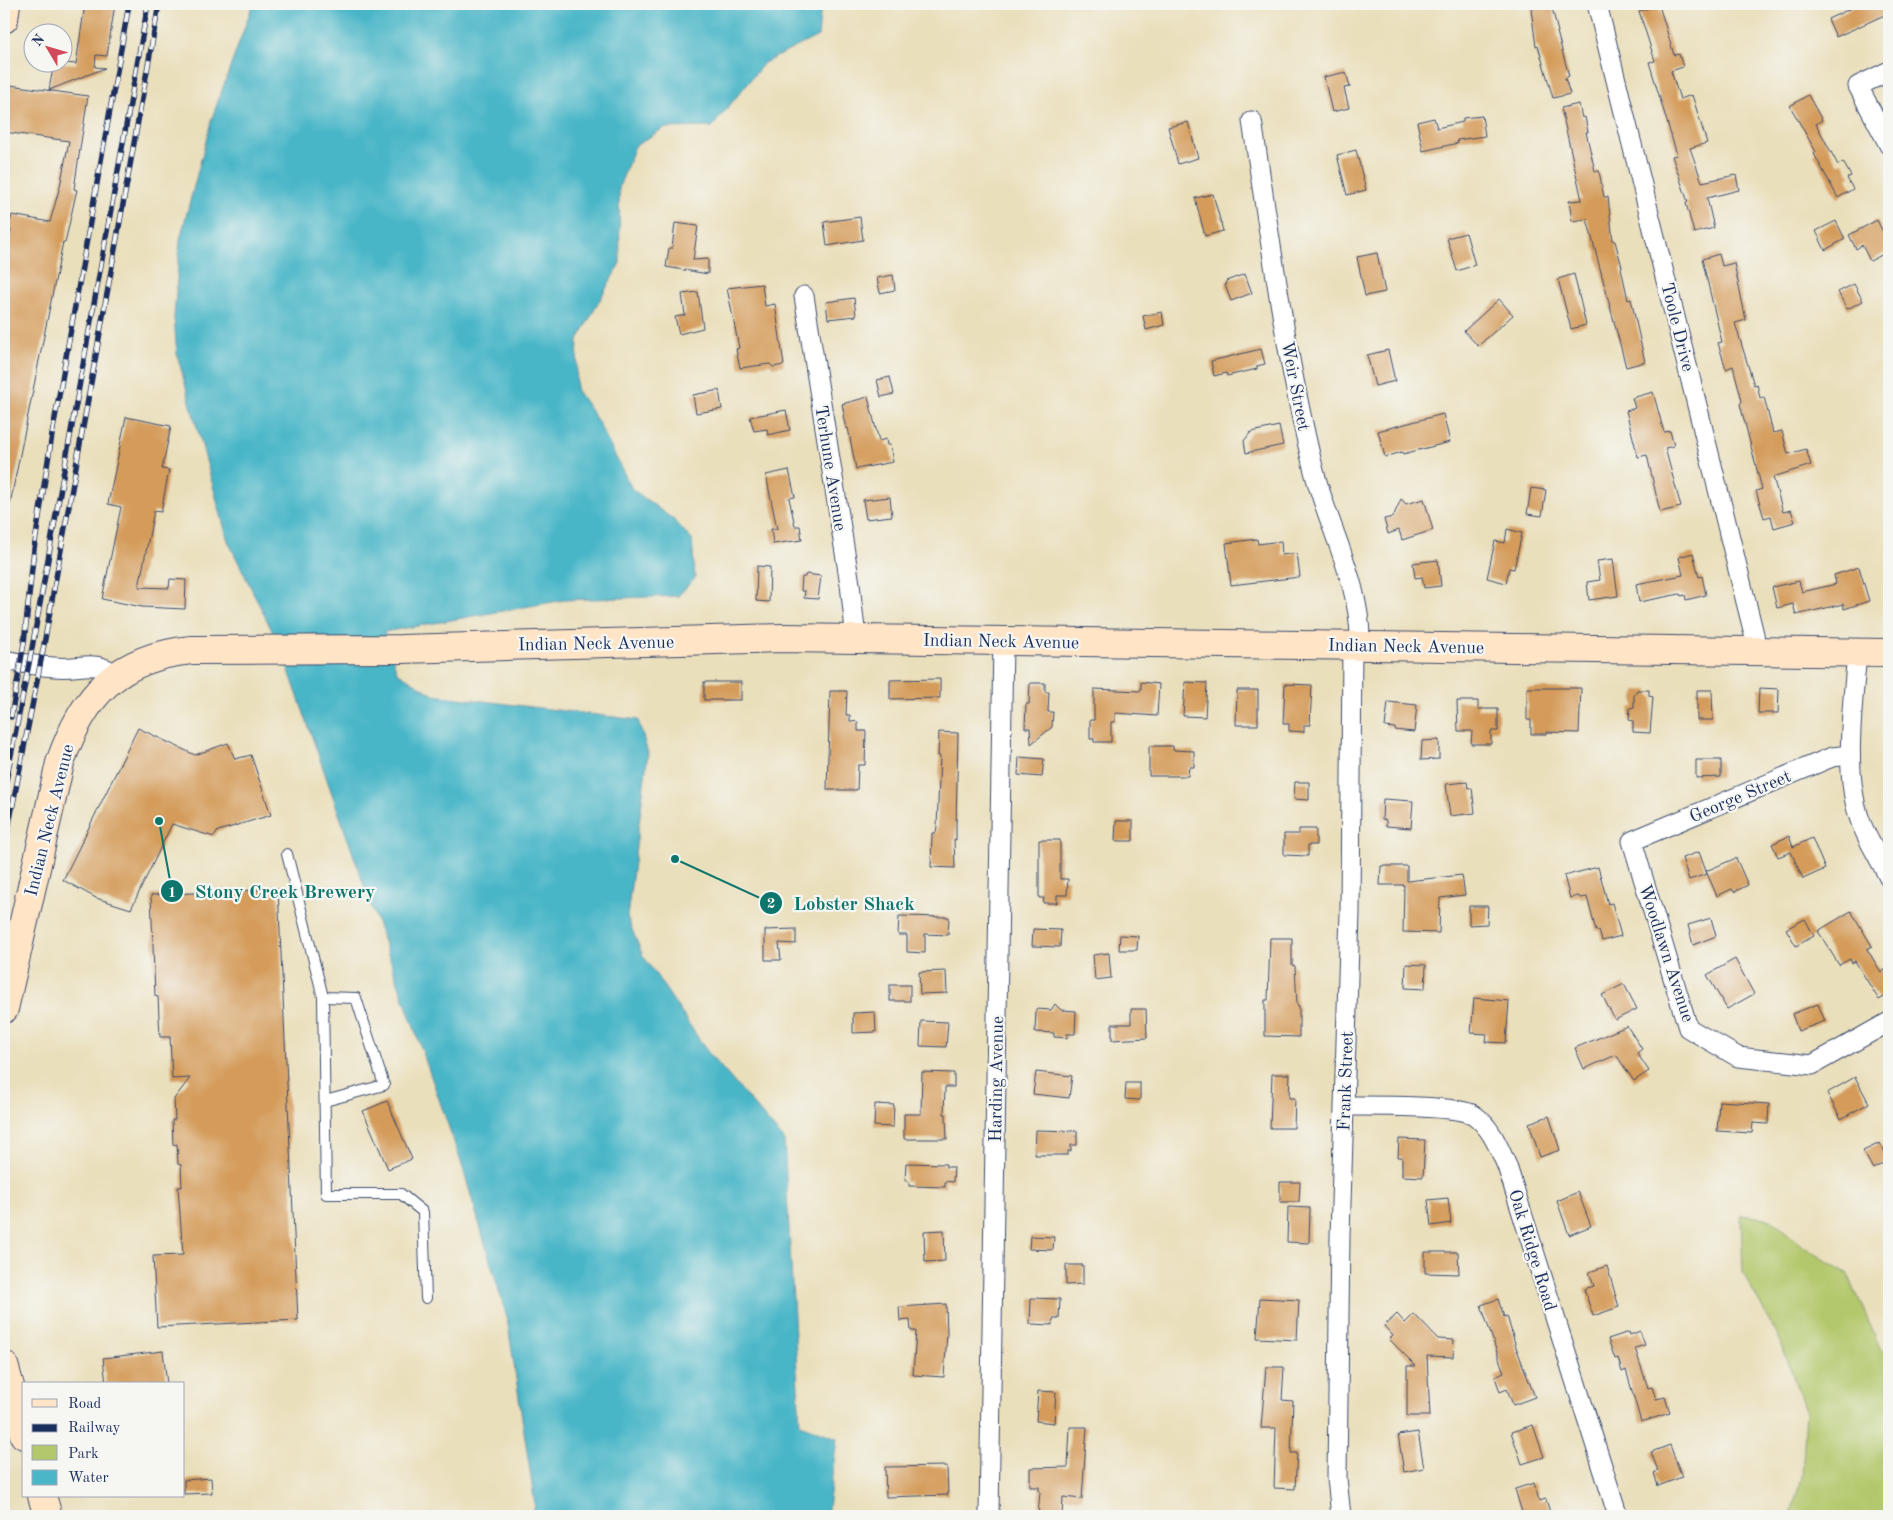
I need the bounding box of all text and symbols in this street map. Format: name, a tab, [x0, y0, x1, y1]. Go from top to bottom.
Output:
north arrow	[22, 22, 72, 72]
text: N	[30, 32, 48, 49]
street label: Toole Drive	[1657, 281, 1697, 374]
street label: Weir Street	[1278, 340, 1313, 432]
street label: Terhune Avenue	[811, 404, 849, 532]
street label: Indian Neck Avenue	[923, 632, 1079, 652]
street label: Indian Neck Avenue	[518, 634, 674, 654]
street label: Indian Neck Avenue	[1328, 637, 1484, 657]
street label: Indian Neck Avenue	[22, 742, 78, 898]
street label: George Street	[1687, 767, 1794, 826]
callout: Stony Creek Brewery	[160, 874, 385, 908]
street label: Woodlawn Avenue	[1635, 882, 1697, 1025]
text: Stony Creek Brewery	[195, 884, 375, 903]
text: 1	[168, 886, 176, 901]
callout: Lobster Shack	[758, 886, 925, 920]
text: Lobster Shack	[793, 896, 915, 915]
text: 2	[767, 897, 775, 912]
street label: Harding Avenue	[987, 1016, 1007, 1142]
street label: Frank Street	[1335, 1031, 1357, 1131]
street label: Oak Ridge Road	[1505, 1187, 1559, 1313]
legend	[22, 1382, 185, 1498]
text: Road	[68, 1397, 102, 1412]
text: Railway	[68, 1421, 121, 1436]
text: Park	[68, 1447, 99, 1462]
text: Water	[68, 1471, 109, 1486]

